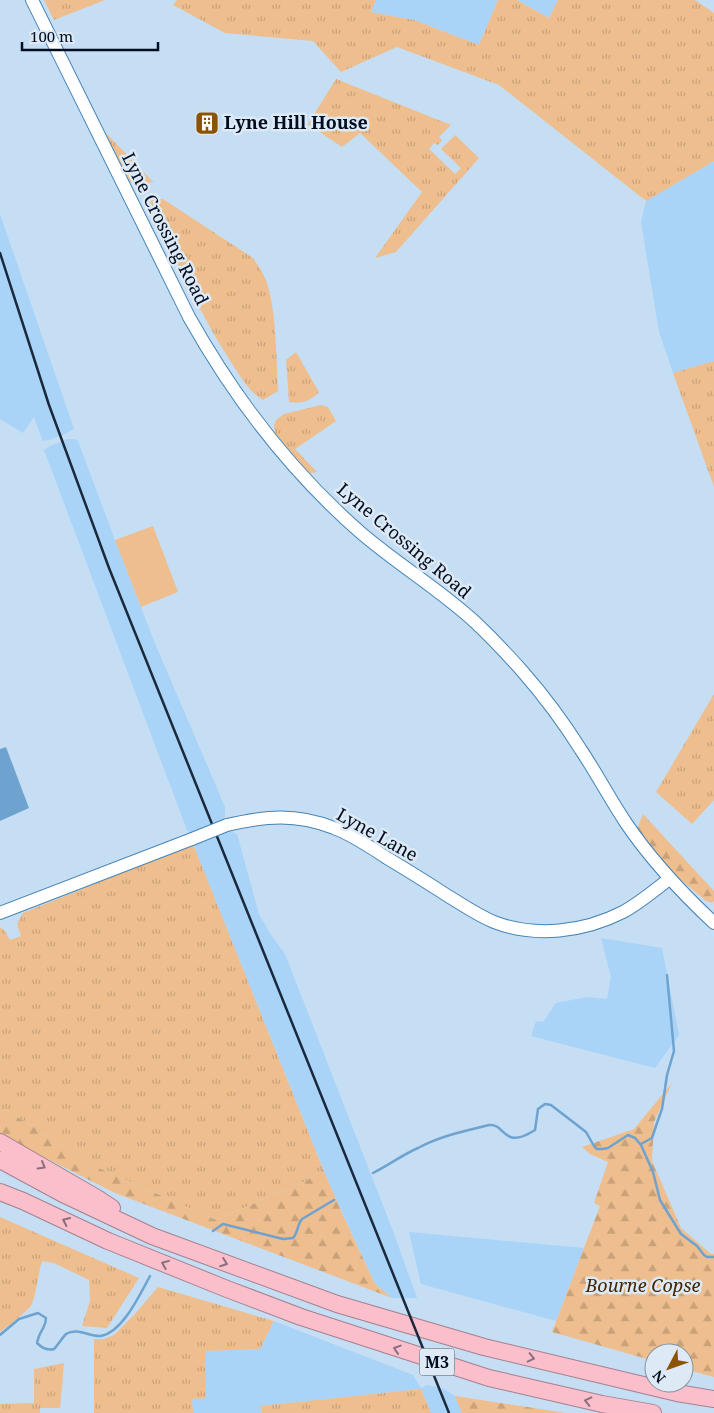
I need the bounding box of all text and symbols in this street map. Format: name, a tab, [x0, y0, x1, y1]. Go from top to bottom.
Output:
scale bar	[22, 20, 159, 52]
text: 100 m	[30, 26, 73, 46]
building icon: Lyne Hill House	[194, 110, 220, 136]
place label: Lyne Hill House	[224, 110, 368, 134]
street label: Lyne Crossing Road	[117, 148, 215, 309]
street label: Lyne Crossing Road	[333, 477, 477, 603]
street label: Lyne Lane	[333, 802, 422, 866]
one-way arrow	[37, 1160, 46, 1170]
one-way arrow	[62, 1217, 71, 1227]
one-way arrow	[219, 1257, 228, 1267]
one-way arrow	[161, 1260, 170, 1270]
park label: Bourne Copse	[585, 1273, 701, 1297]
north arrow	[644, 1343, 694, 1393]
one-way arrow	[394, 1344, 402, 1354]
road number: M3	[420, 1348, 454, 1375]
one-way arrow	[527, 1352, 536, 1363]
text: N	[648, 1366, 670, 1387]
one-way arrow	[583, 1396, 592, 1407]

